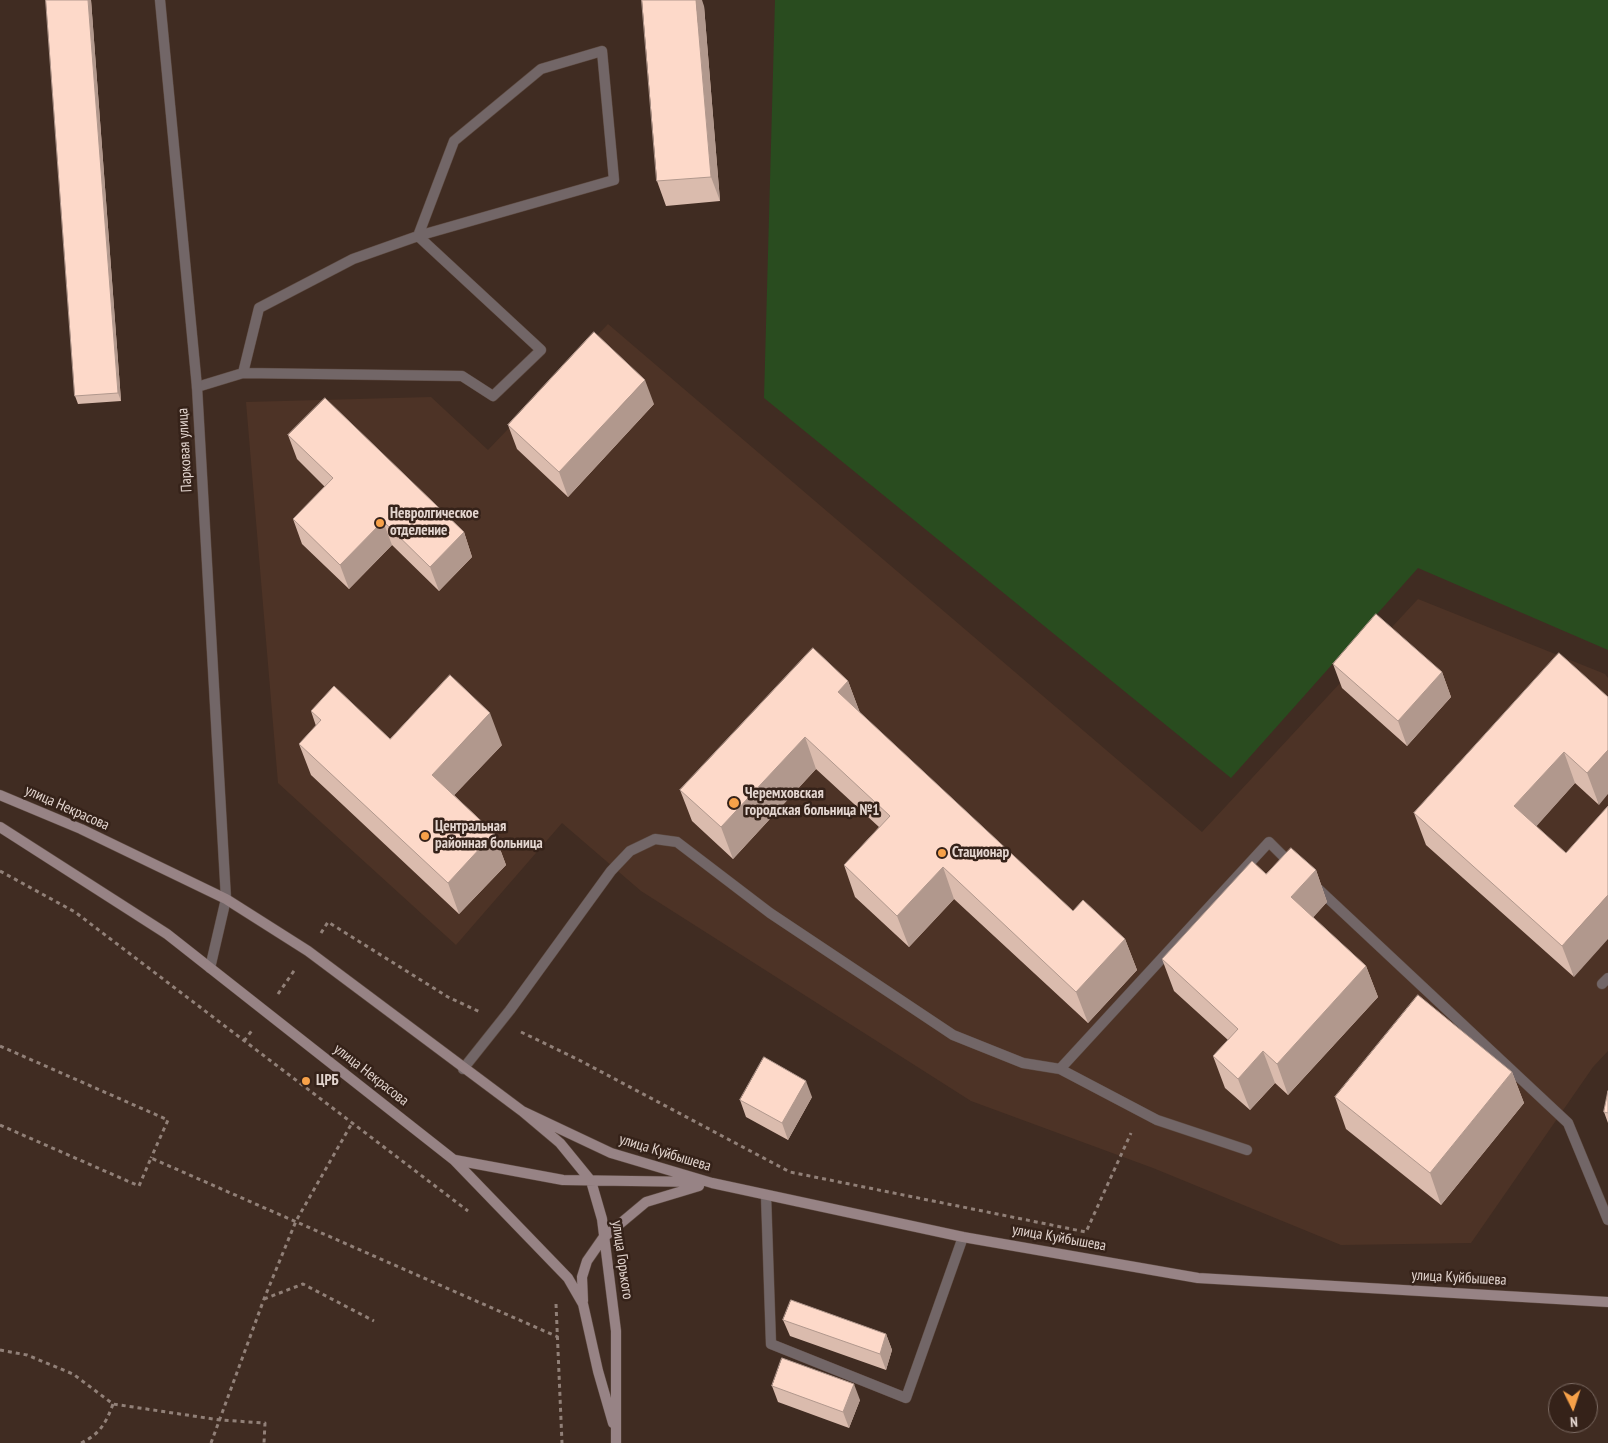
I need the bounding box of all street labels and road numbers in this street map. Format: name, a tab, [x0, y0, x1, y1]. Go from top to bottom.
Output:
street label: Парковая улица	[174, 407, 196, 493]
street label: улица Некрасова	[22, 781, 112, 835]
street label: улица Некрасова	[330, 1040, 412, 1110]
street label: улица Куйбышева	[617, 1130, 713, 1176]
street label: улица Горького	[608, 1219, 636, 1301]
street label: улица Куйбышева	[1011, 1221, 1107, 1255]
street label: улица Куйбышева	[1411, 1267, 1507, 1289]

